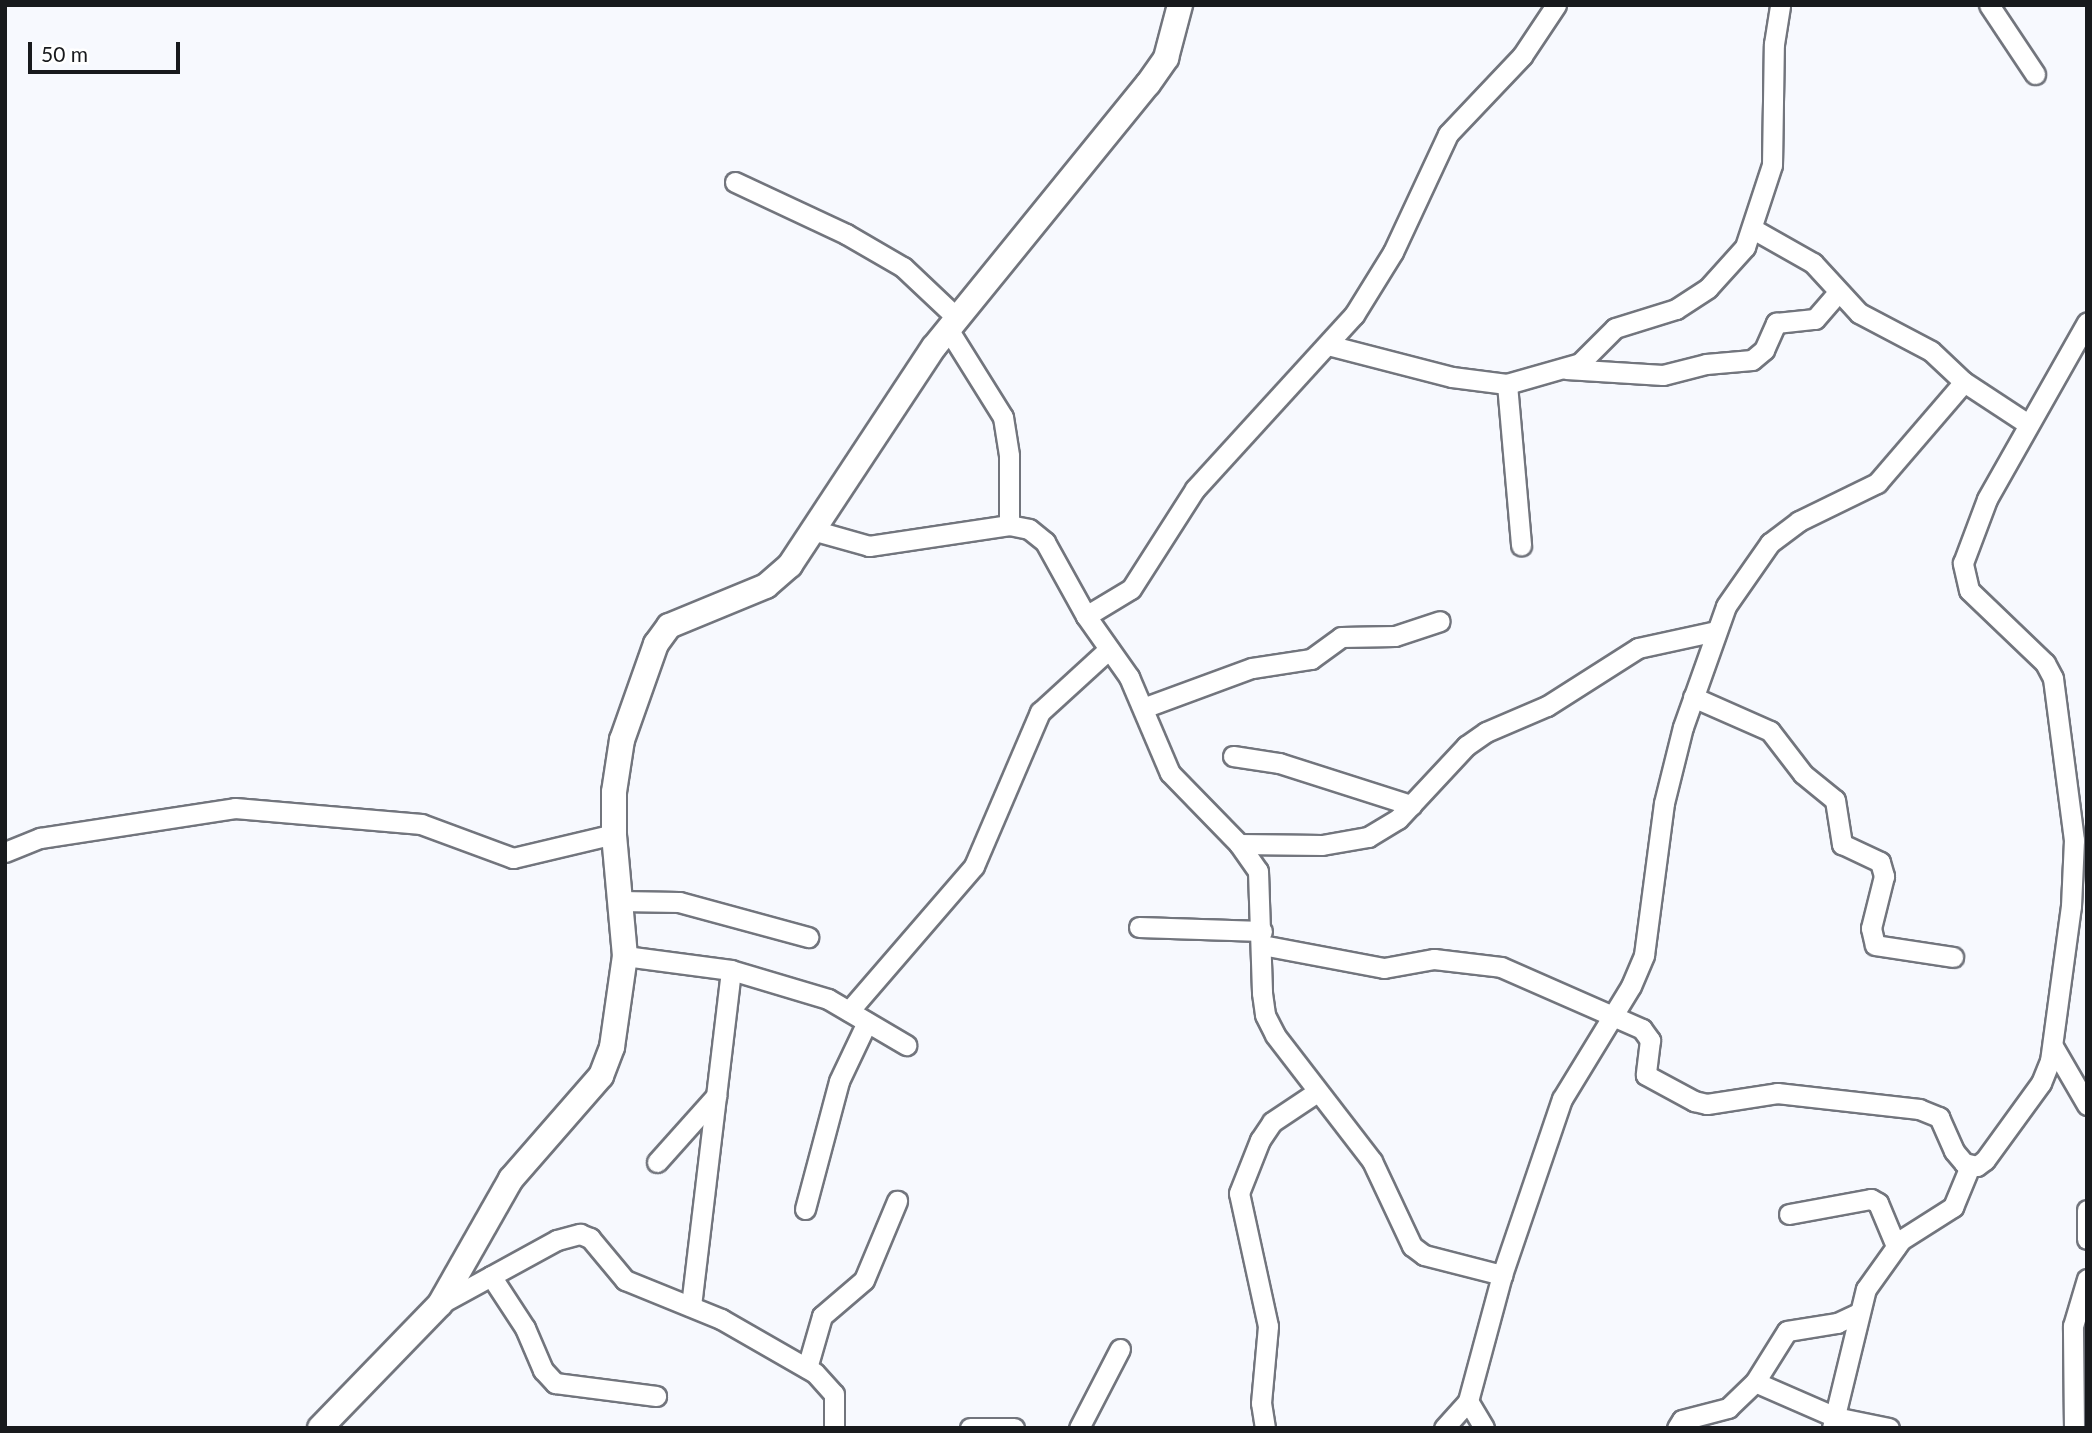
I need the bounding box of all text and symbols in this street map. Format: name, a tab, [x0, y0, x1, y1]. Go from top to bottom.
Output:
scale bar	[32, 28, 184, 72]
text: 50 m	[41, 41, 88, 66]

